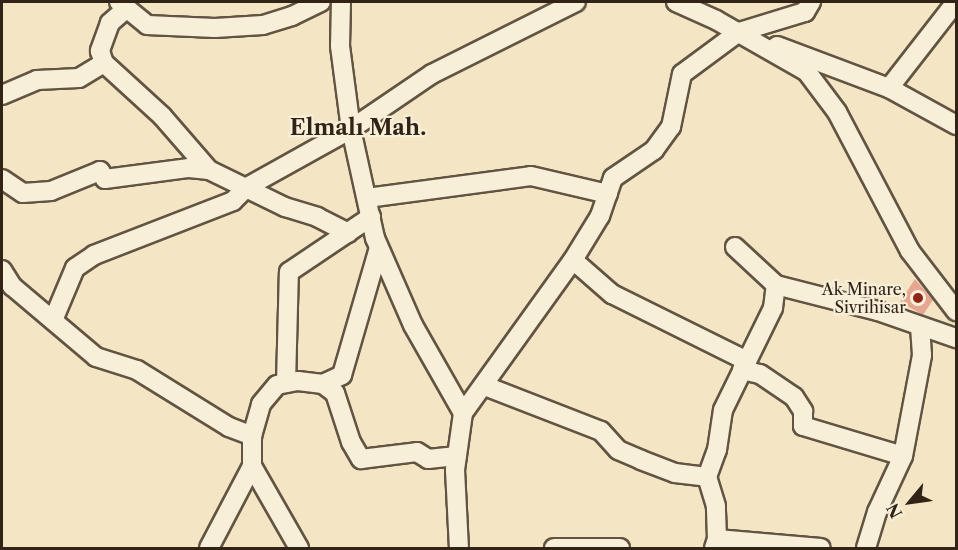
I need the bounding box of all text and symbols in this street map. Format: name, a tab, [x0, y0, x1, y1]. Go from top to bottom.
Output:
district label: Elmalı Mah.	[290, 115, 426, 141]
place label: Ak Minare, Sivrihisar	[821, 279, 906, 317]
marker: Ak Minare, Sivrihisar	[911, 291, 925, 305]
north arrow	[880, 472, 940, 532]
text: N	[882, 500, 906, 522]

